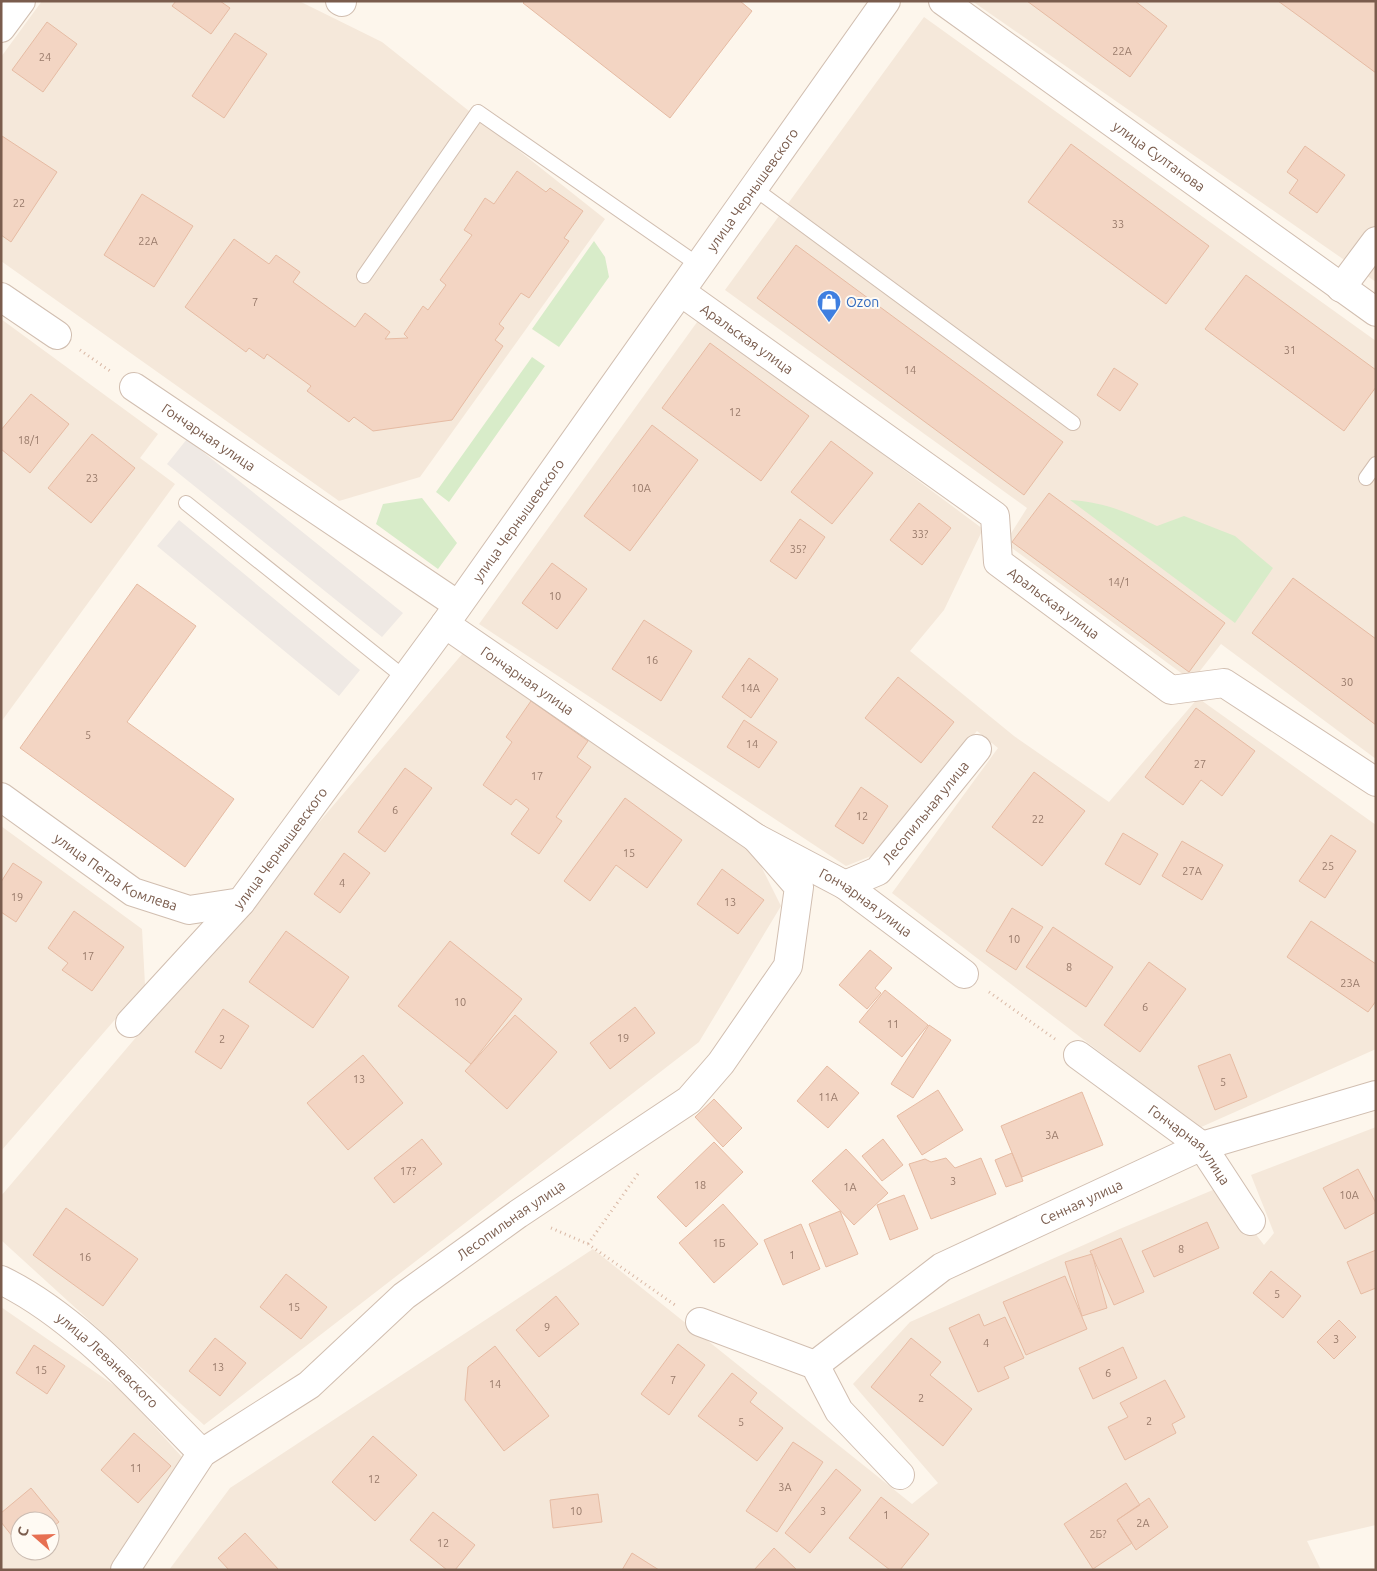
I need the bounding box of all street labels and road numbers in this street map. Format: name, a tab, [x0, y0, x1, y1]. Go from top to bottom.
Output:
street label: улица Султанова	[1110, 118, 1208, 195]
street label: улица Чернышевского	[703, 125, 801, 254]
street label: Аральская улица	[698, 301, 796, 378]
street label: Гончарная улица	[159, 400, 258, 474]
street label: улица Чернышевского	[469, 456, 567, 585]
street label: Аральская улица	[1005, 564, 1103, 642]
street label: Гончарная улица	[478, 643, 577, 718]
street label: Лесопильная улица	[879, 758, 972, 868]
street label: улица Чернышевского	[231, 784, 330, 912]
street label: улица Петра Комлева	[51, 830, 179, 914]
street label: Гончарная улица	[817, 865, 915, 940]
street label: Гончарная улица	[1145, 1101, 1233, 1188]
street label: Сенная улица	[1038, 1176, 1125, 1228]
street label: Лесопильная улица	[454, 1177, 568, 1264]
street label: улица Леваневского	[53, 1309, 162, 1411]

